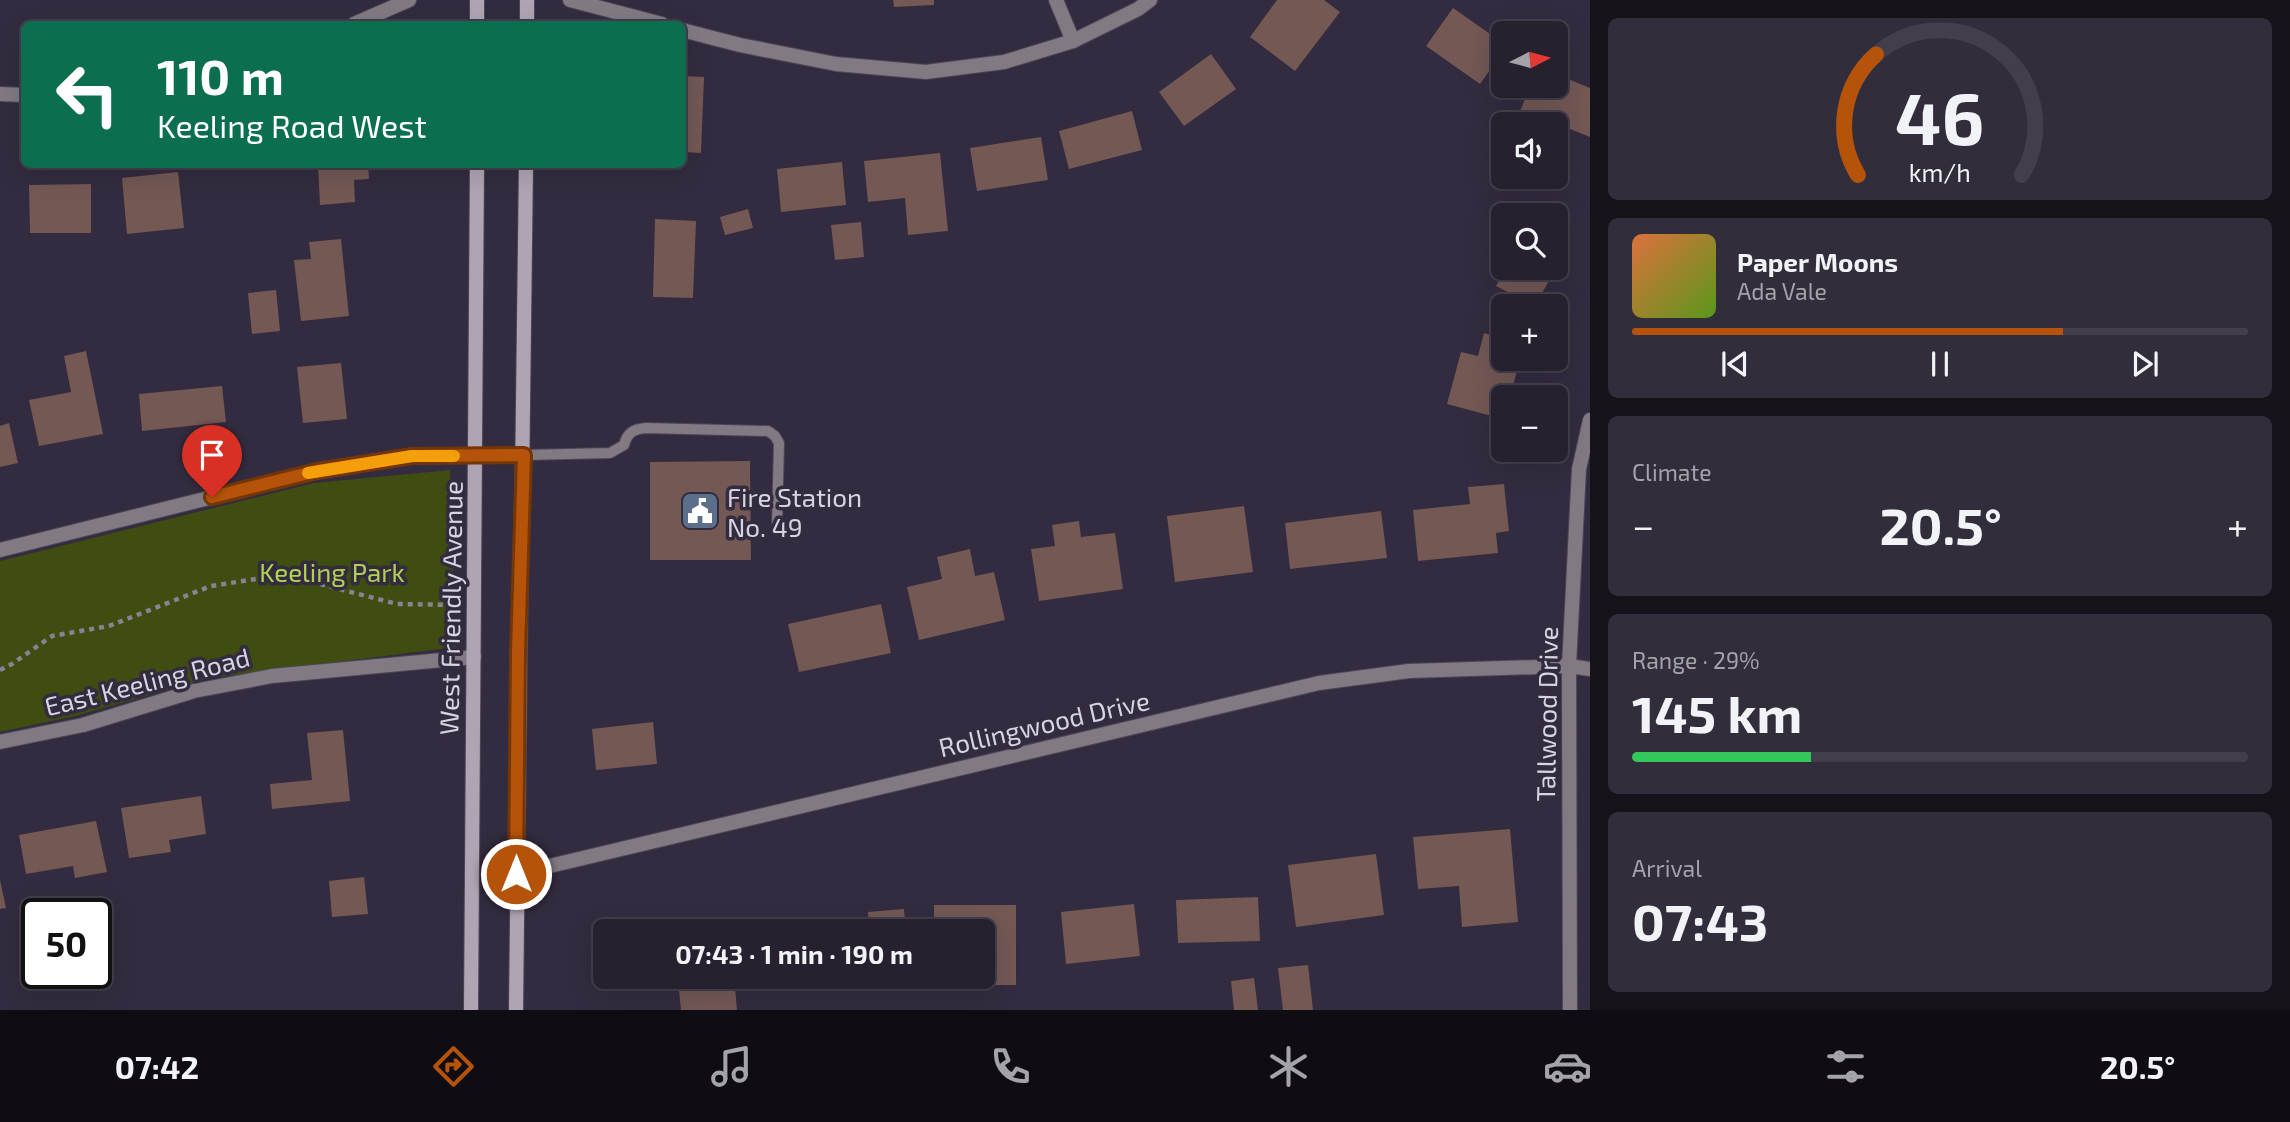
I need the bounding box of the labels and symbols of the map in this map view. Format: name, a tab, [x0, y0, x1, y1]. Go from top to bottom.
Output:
north arrow	[1491, 21, 1568, 98]
pin	[182, 425, 242, 497]
street label: West Friendly Avenue	[432, 481, 468, 735]
place label: Fire Station No. 49	[727, 481, 862, 542]
public building icon: Fire Station No. 49	[679, 490, 721, 532]
park label: Keeling Park	[259, 556, 405, 587]
street label: Tallwood Drive	[1529, 626, 1563, 802]
street label: East Keeling Road	[41, 641, 253, 721]
street label: Rollingwood Drive	[936, 684, 1152, 762]
position arrow	[479, 837, 553, 911]
speed limit sign: 50	[21, 898, 112, 989]

